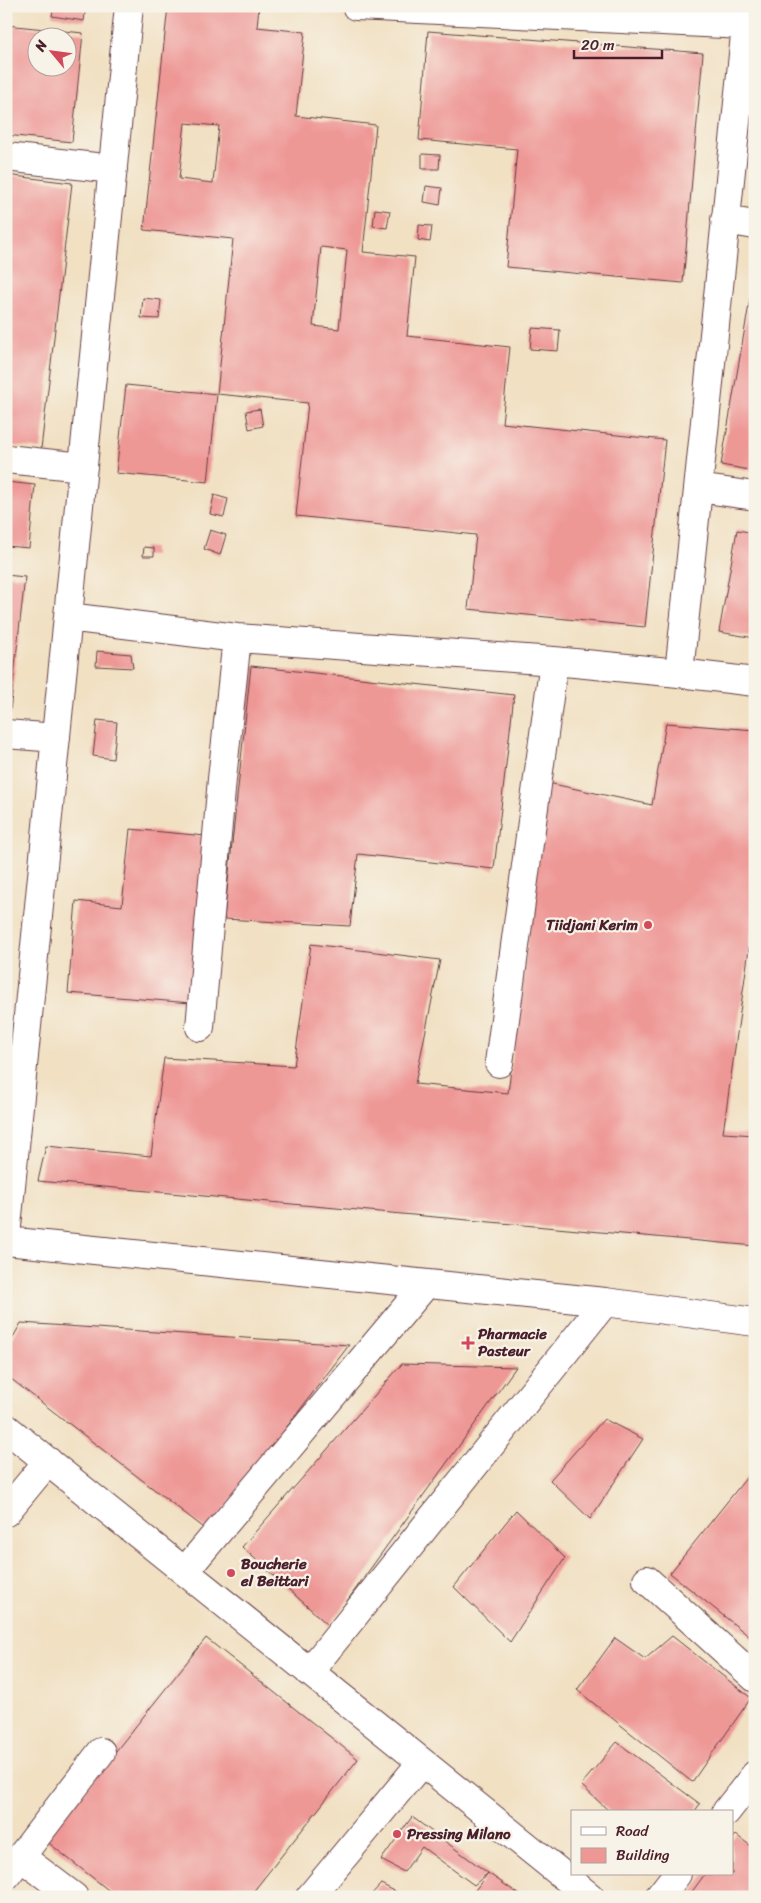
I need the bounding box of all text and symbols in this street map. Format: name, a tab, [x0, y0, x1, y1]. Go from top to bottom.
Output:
north arrow	[28, 28, 78, 78]
scale bar	[574, 28, 661, 60]
text: 20 m	[581, 32, 615, 58]
text: N	[27, 35, 54, 57]
place label: Tiidjani Kerim	[546, 912, 638, 938]
marker: Tiidjani Kerim	[642, 919, 654, 931]
place label: Pharmacie Pasteur	[478, 1321, 547, 1364]
marker: Pharmacie Pasteur	[462, 1337, 474, 1349]
place label: Boucherie el Beittari	[240, 1551, 309, 1594]
marker: Boucherie el Beittari	[225, 1567, 237, 1579]
legend	[571, 1810, 734, 1876]
text: Road	[616, 1818, 649, 1844]
place label: Pressing Milano	[407, 1821, 511, 1847]
marker: Pressing Milano	[391, 1828, 403, 1840]
text: Building	[616, 1842, 670, 1868]

